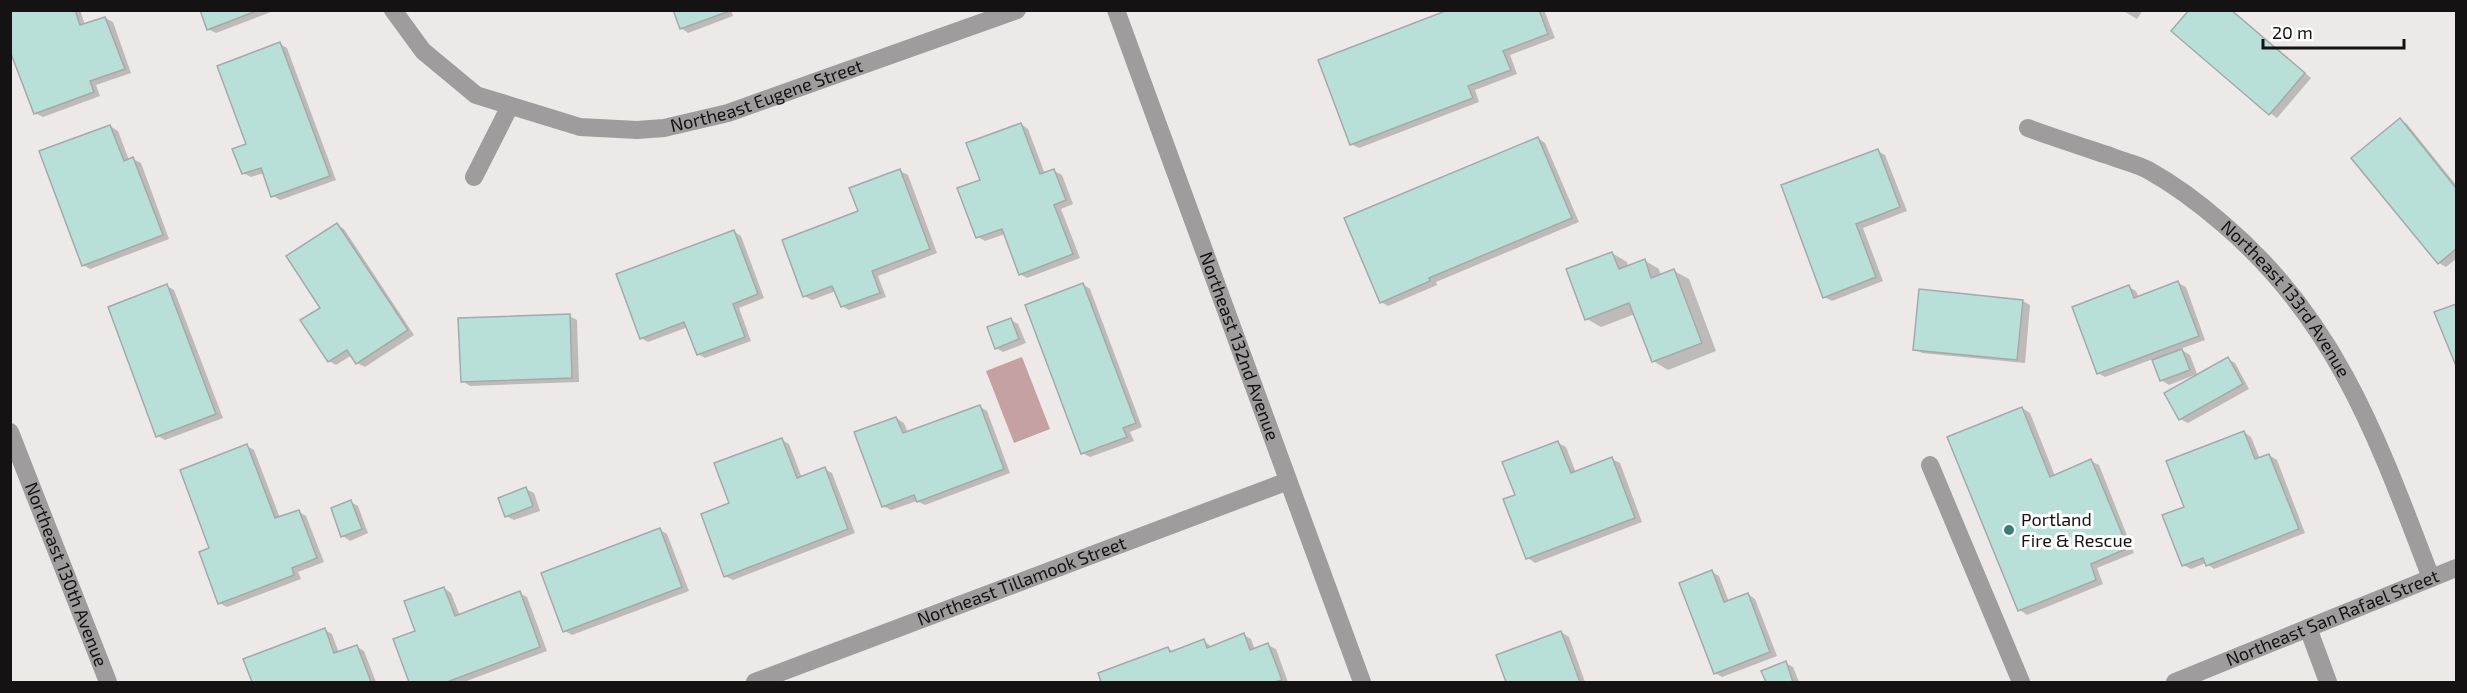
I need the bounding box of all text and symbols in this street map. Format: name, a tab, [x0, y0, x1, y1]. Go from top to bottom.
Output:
scale bar	[2263, 12, 2404, 50]
text: 20 m	[2272, 21, 2313, 43]
street label: Northeast Eugene Street	[668, 54, 865, 136]
street label: Northeast 133rd Avenue	[2217, 215, 2355, 381]
street label: Northeast 132nd Avenue	[1195, 249, 1285, 443]
street label: Northeast 130th Avenue	[21, 479, 113, 670]
place label: Portland Fire & Rescue	[2021, 508, 2132, 551]
marker: Portland Fire & Rescue	[2002, 523, 2016, 537]
street label: Northeast Tillamook Street	[914, 531, 1129, 630]
street label: Northeast San Rafael Street	[2222, 564, 2442, 670]

